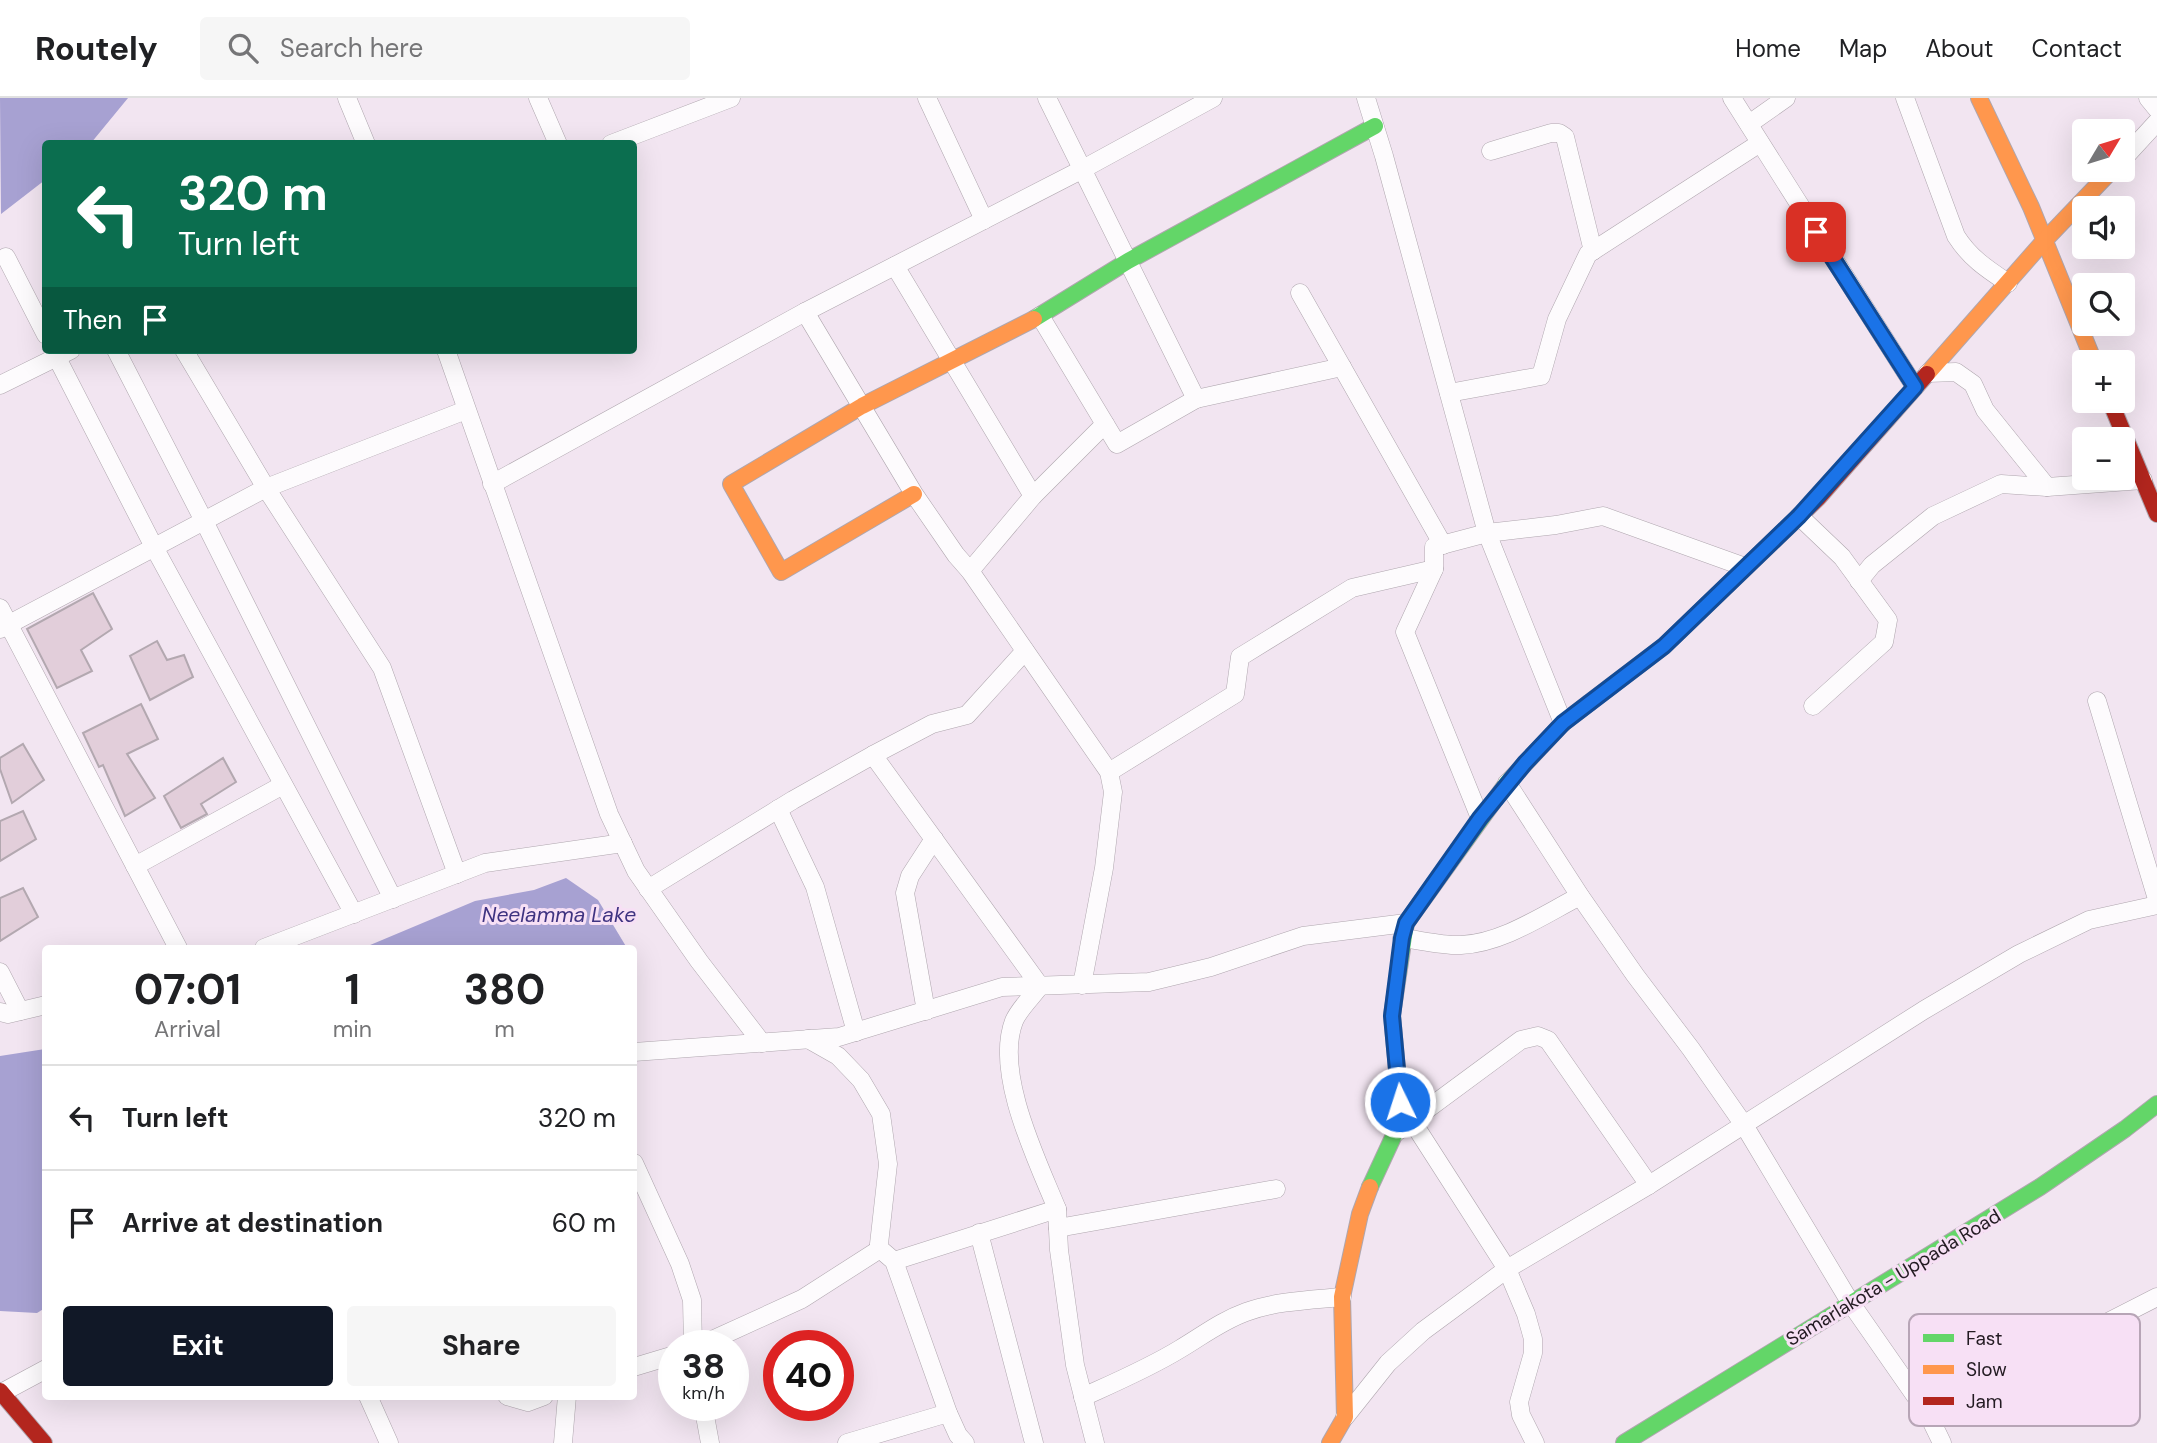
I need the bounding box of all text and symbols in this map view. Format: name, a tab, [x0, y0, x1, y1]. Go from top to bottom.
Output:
search box	[200, 17, 690, 80]
text: Routely	[35, 27, 158, 70]
icon: search	[224, 29, 262, 67]
text: Search here	[280, 31, 423, 65]
text: Home	[1735, 33, 1801, 64]
text: Map	[1839, 33, 1887, 64]
text: About	[1925, 33, 1994, 64]
text: Contact	[2032, 33, 2122, 64]
north arrow	[2072, 119, 2135, 182]
map controls	[2072, 119, 2135, 490]
text: 320 m	[178, 161, 328, 225]
icon: left	[63, 168, 154, 259]
button: sound	[2072, 196, 2135, 259]
pin	[1786, 202, 1846, 262]
icon: arrive	[1797, 213, 1835, 251]
text: Turn left	[178, 223, 300, 265]
button: search	[2072, 273, 2135, 336]
icon: arrive	[136, 301, 174, 339]
text: Then	[63, 303, 122, 337]
button: +	[2072, 350, 2135, 413]
button: −	[2072, 427, 2135, 490]
water label: Neelamma Lake	[482, 901, 636, 929]
text: 07:01	[134, 962, 241, 1017]
text: 1	[345, 962, 360, 1017]
text: 380	[464, 962, 545, 1017]
text: Arrival	[154, 1014, 221, 1044]
text: min	[333, 1014, 372, 1044]
text: m	[494, 1014, 515, 1044]
position arrow	[1363, 1065, 1437, 1139]
icon: left	[63, 1099, 101, 1137]
text: Turn left	[122, 1101, 229, 1135]
text: 320 m	[538, 1101, 616, 1135]
street label: Samarlakota - Uppada Road	[1781, 1203, 2005, 1352]
icon: arrive	[63, 1204, 101, 1242]
text: Arrive at destination	[122, 1206, 383, 1240]
text: 60 m	[552, 1206, 616, 1240]
button: Exit	[63, 1306, 333, 1386]
button: Share	[347, 1306, 616, 1386]
legend	[1909, 1314, 2140, 1426]
text: Fast	[1966, 1326, 2002, 1351]
speed limit sign: 40	[763, 1330, 854, 1421]
text: 38	[682, 1343, 725, 1389]
text: Slow	[1966, 1357, 2007, 1382]
text: km/h	[682, 1381, 725, 1405]
text: Jam	[1966, 1389, 2003, 1414]

